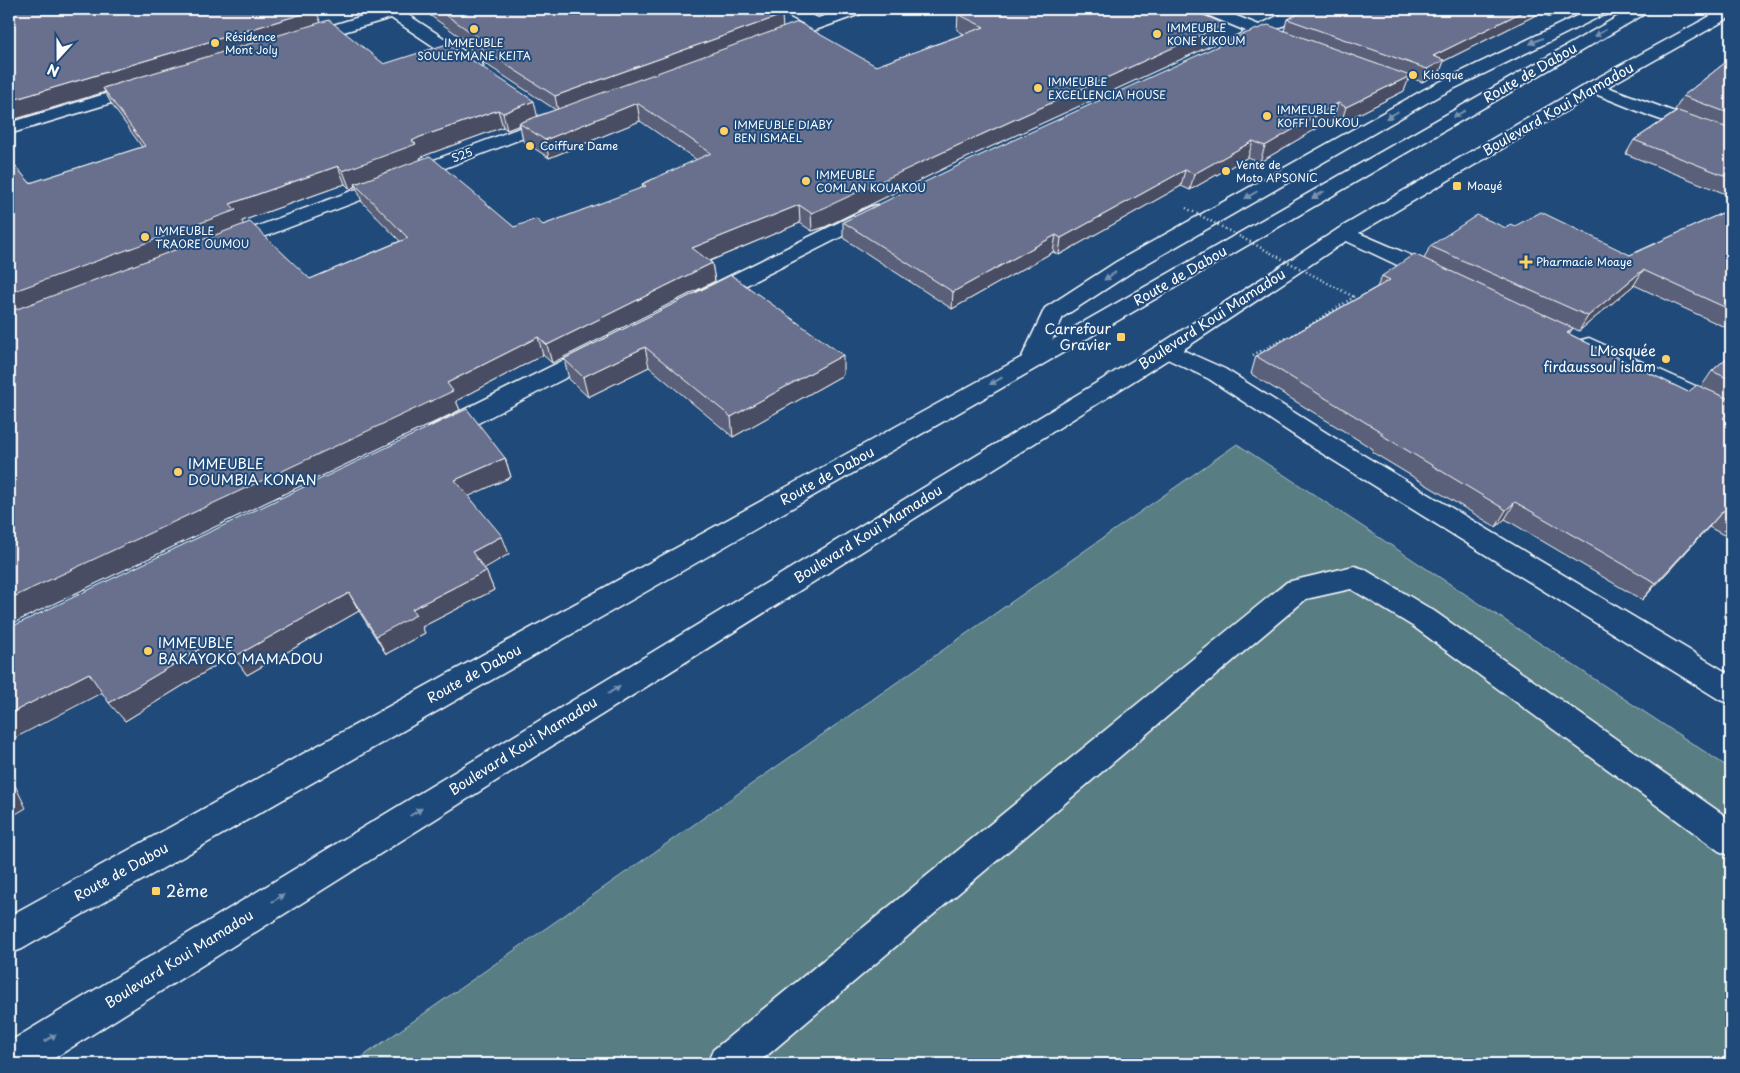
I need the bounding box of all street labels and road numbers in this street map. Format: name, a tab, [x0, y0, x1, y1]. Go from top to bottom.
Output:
street label: Route de Dabou	[1479, 37, 1581, 108]
street label: Boulevard Koui Mamadou	[1478, 57, 1637, 161]
street label: S25	[449, 143, 475, 166]
street label: Route de Dabou	[1129, 240, 1231, 311]
street label: Boulevard Koui Mamadou	[1134, 263, 1289, 374]
street label: Route de Dabou	[776, 441, 878, 510]
street label: Boulevard Koui Mamadou	[789, 479, 946, 588]
street label: Route de Dabou	[423, 639, 525, 708]
street label: Boulevard Koui Mamadou	[444, 691, 601, 800]
street label: Route de Dabou	[70, 837, 172, 906]
street label: Boulevard Koui Mamadou	[100, 904, 257, 1013]

